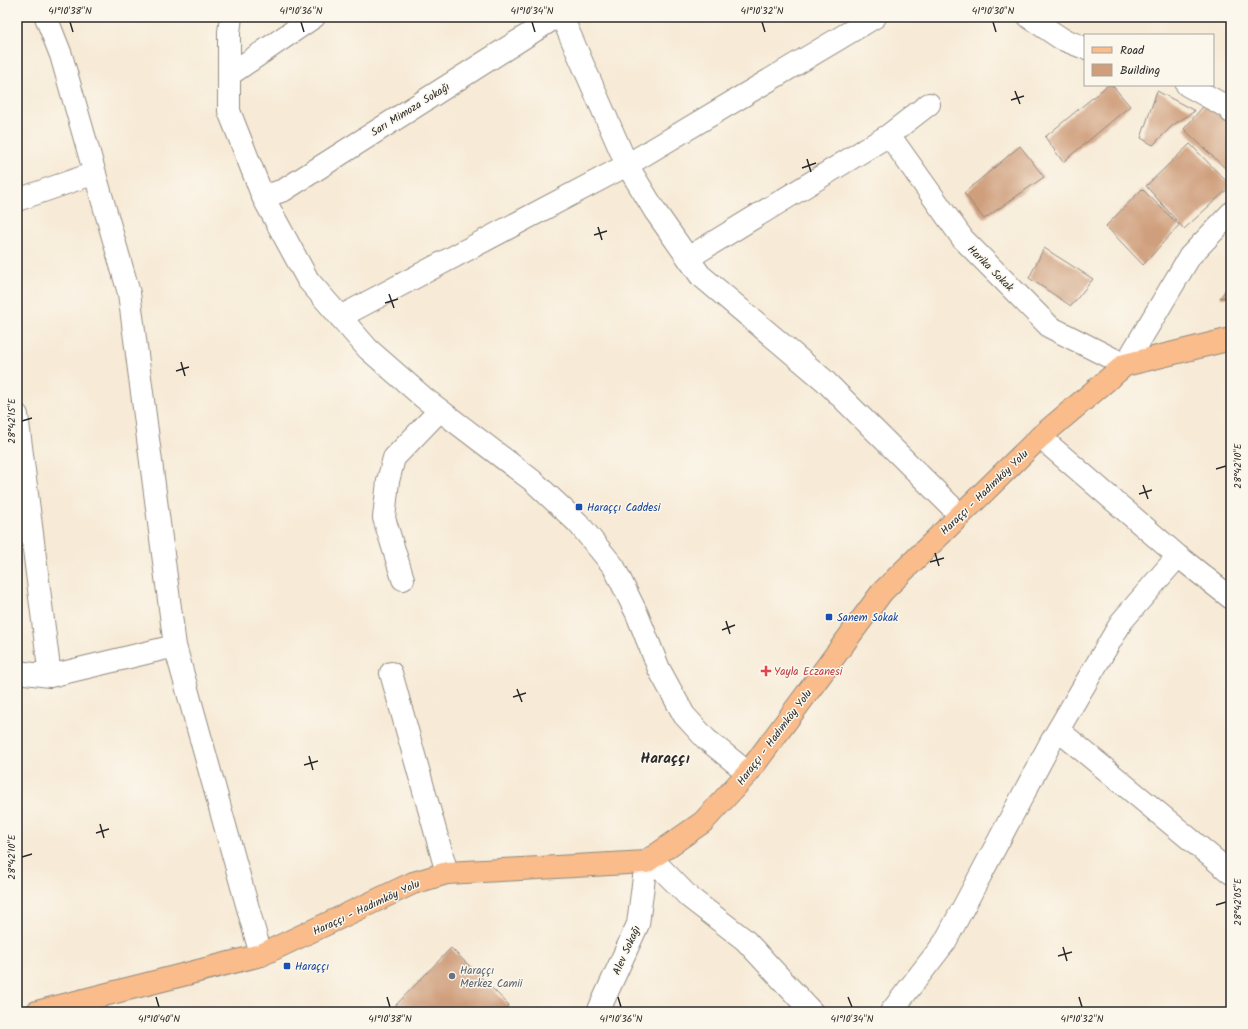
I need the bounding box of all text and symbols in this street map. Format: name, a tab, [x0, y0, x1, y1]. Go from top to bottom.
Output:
text: 41°10'38"N	[48, 3, 92, 19]
text: 41°10'36"N	[280, 3, 323, 19]
text: 41°10'34"N	[511, 3, 554, 19]
text: 41°10'32"N	[740, 3, 784, 19]
text: 41°10'30"N	[972, 3, 1014, 19]
legend	[1084, 34, 1214, 86]
text: Road	[1120, 41, 1145, 60]
text: Building	[1120, 61, 1160, 80]
street label: Sarı Mimoza Sokağı	[367, 78, 454, 141]
street label: Harika Sokak	[963, 241, 1018, 297]
text: 28°42'15"E	[4, 397, 20, 444]
text: 28°42'10"E	[1230, 442, 1246, 489]
street label: Haraççı - Hadımköy Yolu	[937, 445, 1033, 540]
place label: Haraççı Caddesi	[587, 499, 661, 517]
marker: Haraççı Caddesi	[574, 502, 584, 512]
place label: Sanem Sokak	[837, 609, 899, 627]
marker: Sanem Sokak	[824, 612, 834, 622]
place label: Yayla Eczanesi	[774, 663, 843, 681]
marker: Yayla Eczanesi	[761, 666, 771, 676]
street label: Haraççı - Hadımköy Yolu	[733, 685, 817, 790]
district label: Haraççı	[640, 747, 690, 771]
text: 28°42'10"E	[4, 833, 20, 880]
street label: Haraççı - Hadımköy Yolu	[310, 875, 424, 941]
text: 28°42'05"E	[1230, 877, 1246, 926]
street label: Alev Sokağı	[608, 923, 646, 978]
place label: Haraççı	[295, 958, 329, 976]
marker: Haraççı	[282, 961, 292, 971]
place label: Haraççı Merkez Camii	[460, 962, 523, 993]
marker: Haraççı Merkez Camii	[447, 971, 457, 981]
text: 41°10'40"N	[138, 1011, 180, 1027]
text: 41°10'38"N	[368, 1011, 412, 1027]
text: 41°10'36"N	[600, 1011, 643, 1027]
text: 41°10'34"N	[831, 1011, 874, 1027]
text: 41°10'32"N	[1060, 1011, 1104, 1027]

